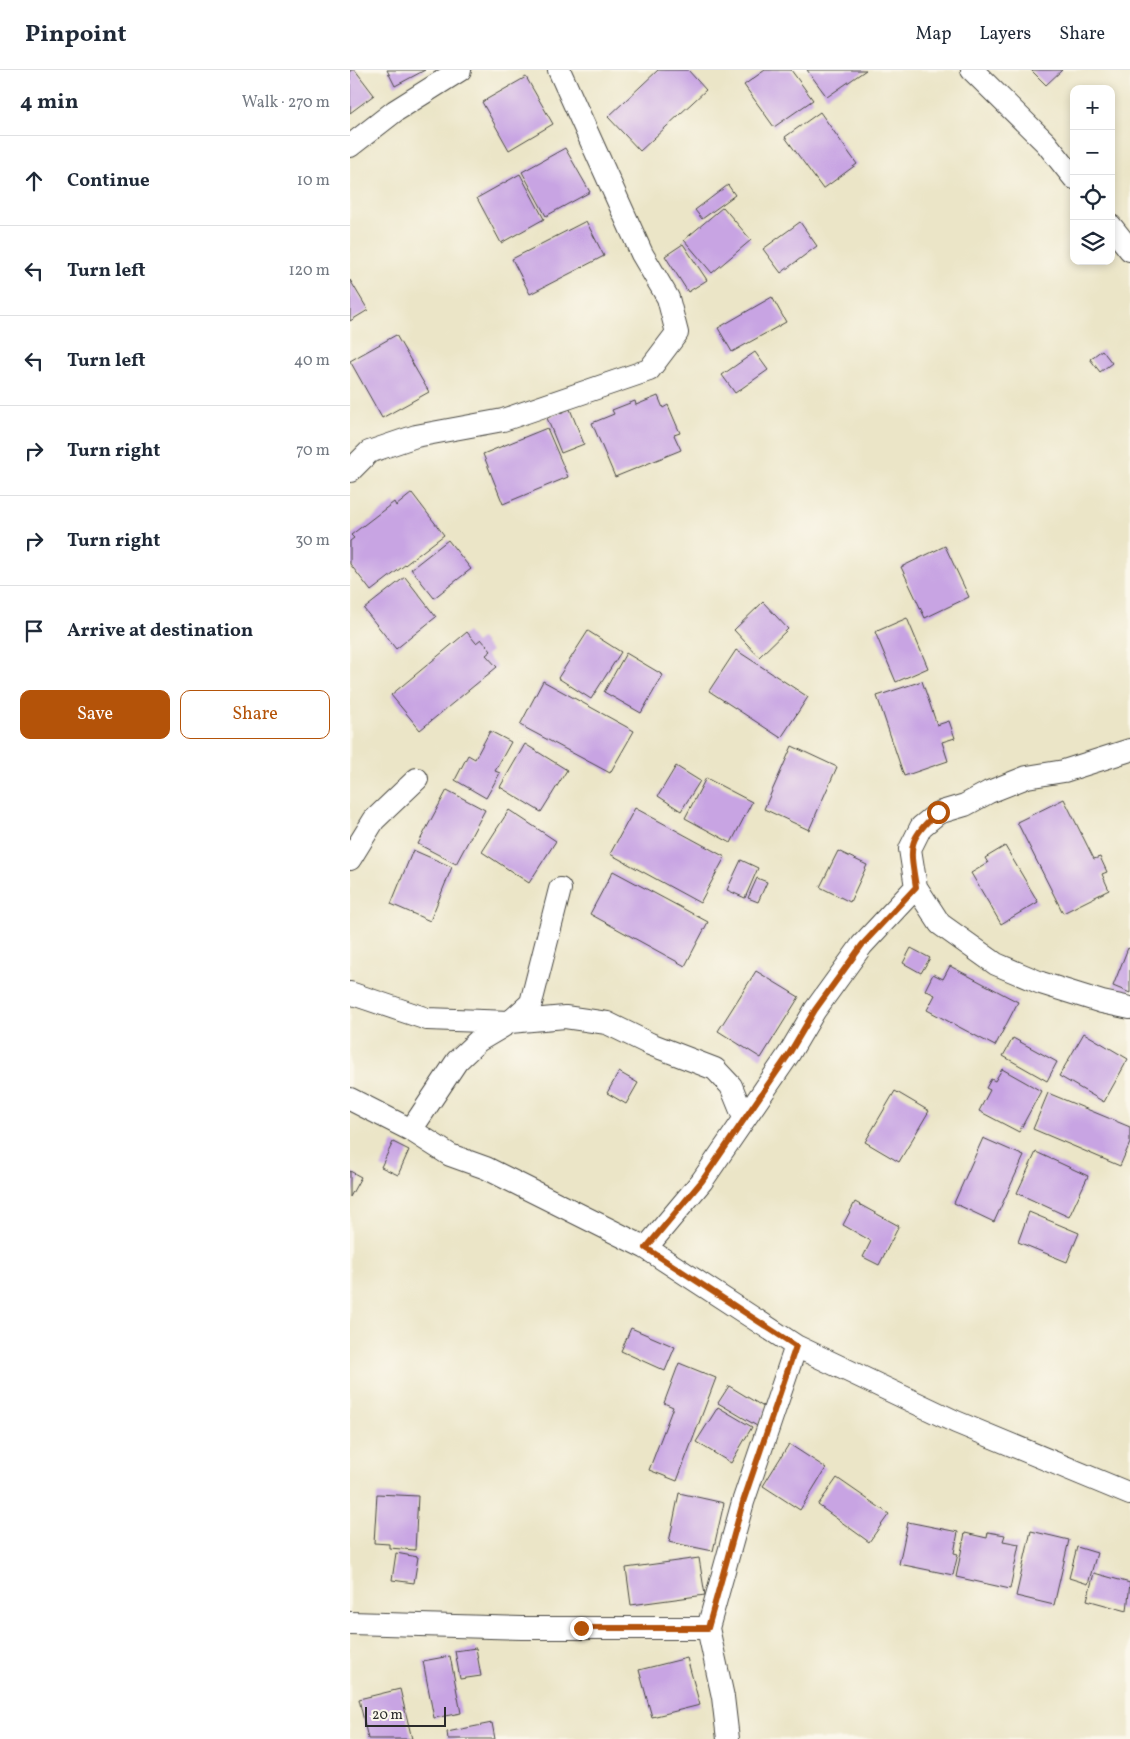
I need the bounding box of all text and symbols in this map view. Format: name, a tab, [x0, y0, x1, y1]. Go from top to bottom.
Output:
text: Pinpoint	[25, 18, 127, 52]
text: Map	[915, 22, 951, 47]
text: Layers	[979, 22, 1031, 47]
text: Share	[1059, 22, 1105, 47]
map controls	[1070, 85, 1115, 265]
button: +	[1070, 85, 1115, 130]
text: 4 min	[20, 88, 79, 117]
text: Walk · 270 m	[242, 92, 330, 114]
button: −	[1070, 130, 1115, 175]
icon: ahead	[20, 167, 48, 195]
text: Continue	[67, 168, 150, 194]
text: 10 m	[297, 170, 330, 192]
button: locate	[1070, 175, 1115, 220]
button: layers	[1070, 220, 1115, 265]
icon: left	[20, 257, 48, 285]
text: Turn left	[67, 258, 146, 284]
text: 120 m	[288, 260, 330, 282]
icon: left	[20, 347, 48, 375]
text: Turn left	[67, 348, 146, 374]
text: 40 m	[294, 350, 330, 372]
icon: right	[20, 437, 48, 465]
text: Turn right	[67, 438, 160, 464]
text: 70 m	[296, 440, 330, 462]
icon: right	[20, 527, 48, 555]
text: Turn right	[67, 528, 160, 554]
text: 30 m	[295, 530, 330, 552]
icon: arrive	[20, 617, 48, 645]
text: Arrive at destination	[67, 618, 253, 644]
button: Save	[20, 690, 170, 739]
button: Share	[180, 690, 330, 739]
route start	[927, 801, 950, 824]
route end	[570, 1617, 593, 1640]
scale bar	[365, 1704, 446, 1727]
text: 20 m	[372, 1706, 403, 1725]

